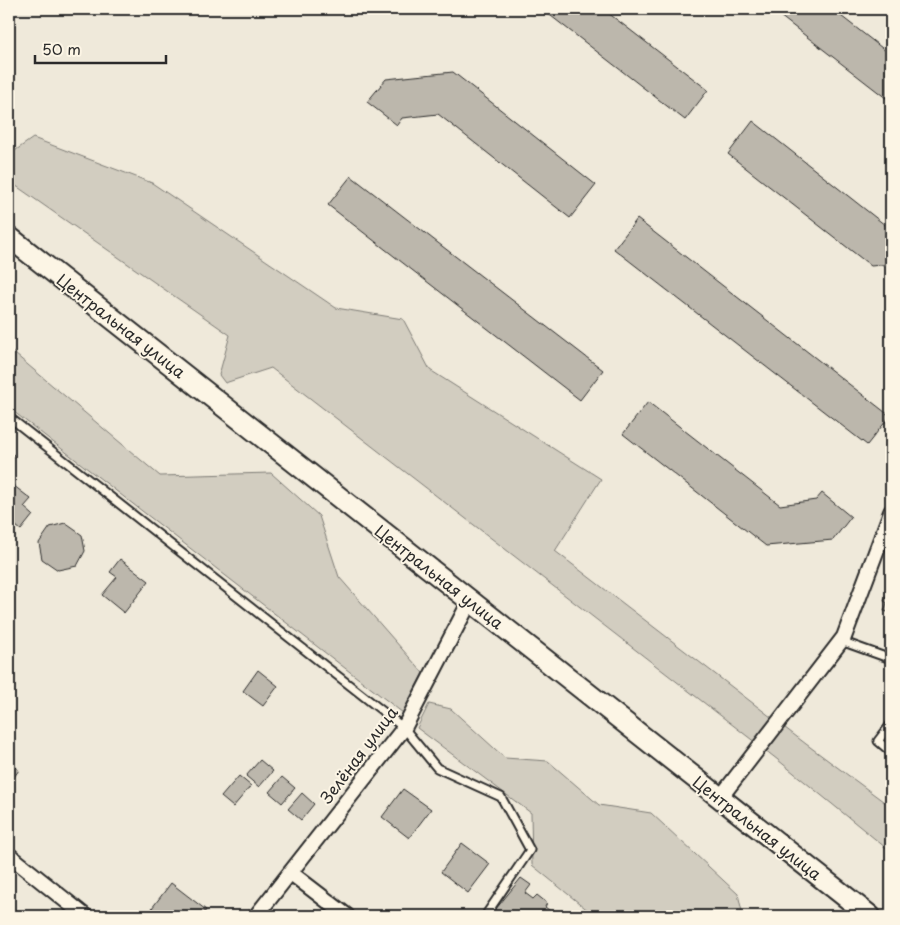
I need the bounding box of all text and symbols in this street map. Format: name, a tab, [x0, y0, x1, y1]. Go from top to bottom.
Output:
scale bar	[35, 32, 166, 64]
text: 50 m	[42, 37, 81, 60]
street label: Центральная улица	[52, 267, 191, 383]
street label: Центральная улица	[370, 518, 509, 634]
street label: Зелёная улица	[314, 701, 403, 808]
street label: Центральная улица	[688, 769, 827, 885]

